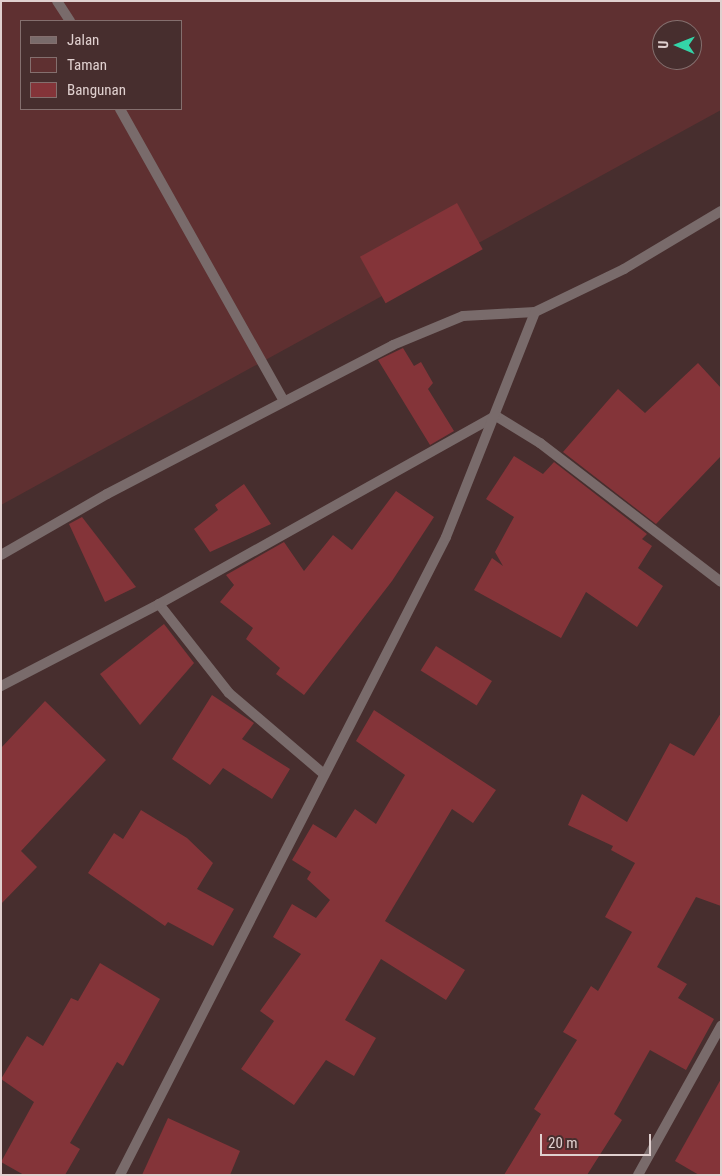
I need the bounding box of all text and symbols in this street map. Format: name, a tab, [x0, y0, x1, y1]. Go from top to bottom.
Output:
legend	[20, 20, 182, 110]
north arrow	[652, 20, 702, 70]
text: Jalan	[67, 31, 99, 49]
text: U	[655, 41, 671, 49]
text: Taman	[67, 56, 107, 74]
text: Bangunan	[67, 81, 126, 99]
scale bar	[542, 1124, 653, 1156]
text: 20 m	[548, 1134, 578, 1152]

